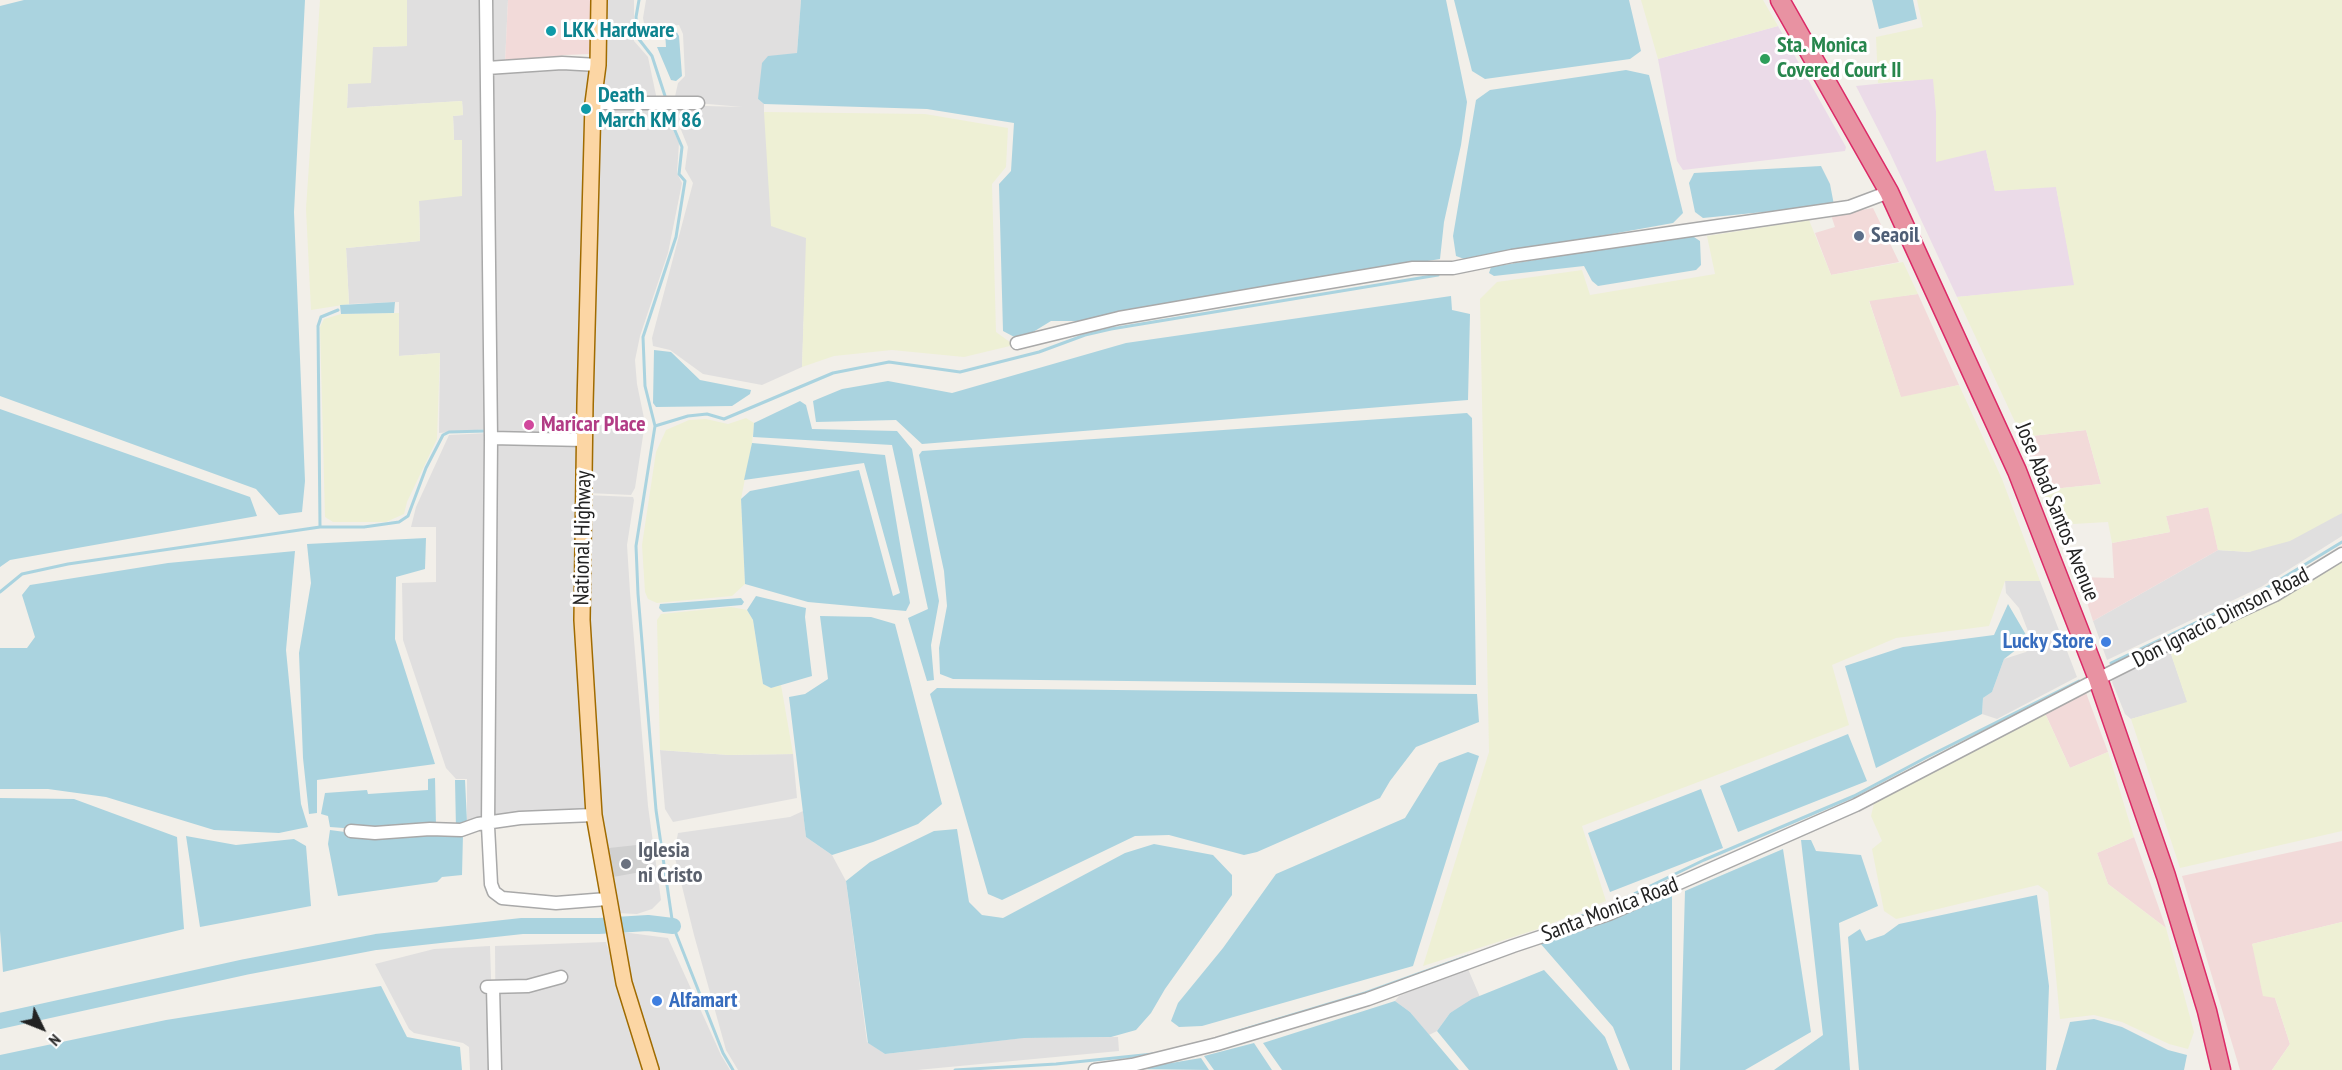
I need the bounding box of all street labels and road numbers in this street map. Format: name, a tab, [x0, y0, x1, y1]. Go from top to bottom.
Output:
street label: Jose Abad Santos Avenue	[2009, 419, 2105, 605]
street label: National Highway	[569, 470, 597, 606]
street label: Don Ignacio Dimson Road	[2128, 562, 2314, 674]
street label: Santa Monica Road	[1538, 872, 1682, 948]

